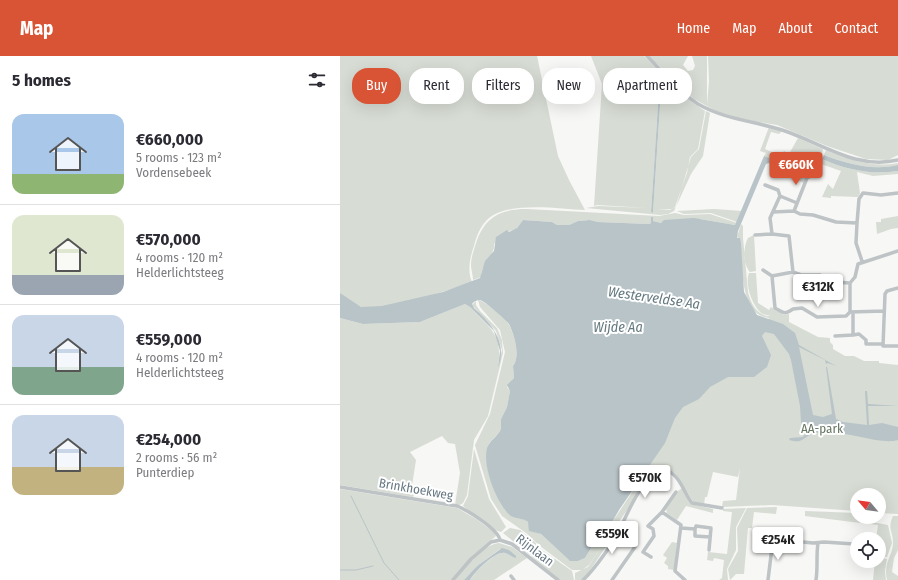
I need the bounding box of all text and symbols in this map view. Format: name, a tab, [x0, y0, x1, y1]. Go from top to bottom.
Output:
text: Map	[20, 17, 53, 40]
text: Home	[677, 20, 710, 37]
text: Map	[732, 20, 756, 37]
text: About	[778, 20, 813, 37]
text: Contact	[835, 20, 878, 37]
chip: Buy	[352, 68, 401, 104]
chip: Rent	[409, 68, 464, 104]
chip: Filters	[472, 68, 534, 104]
chip: New	[542, 68, 595, 104]
chip: Apartment	[603, 68, 692, 104]
icon: filters	[306, 69, 328, 91]
text: 5 homes	[12, 70, 71, 91]
text: €660,000	[136, 129, 203, 150]
icon: home	[44, 130, 92, 178]
text: 5 rooms · 123 m²	[136, 150, 222, 165]
pin: €660K	[768, 152, 824, 186]
text: €660K	[779, 157, 813, 172]
text: Vordensebeek	[136, 165, 211, 180]
text: €570,000	[136, 229, 201, 250]
icon: home	[44, 231, 92, 279]
text: 4 rooms · 120 m²	[136, 250, 223, 265]
text: Helderlichtsteeg	[136, 265, 224, 280]
pin: €312K	[790, 274, 846, 308]
text: €312K	[802, 279, 834, 294]
water label: Westerveldse Aa	[607, 283, 701, 313]
water label: Wijde Aa	[593, 319, 643, 336]
text: €559,000	[136, 329, 202, 350]
icon: home	[44, 331, 92, 379]
text: 4 rooms · 120 m²	[136, 350, 223, 365]
text: Helderlichtsteeg	[136, 365, 224, 380]
park label: AA-park	[801, 421, 844, 436]
text: €254,000	[136, 429, 201, 450]
icon: home	[44, 431, 92, 479]
text: 2 rooms · 56 m²	[136, 450, 217, 465]
text: Punterdiep	[136, 465, 194, 480]
pin: €570K	[617, 465, 673, 499]
text: €570K	[628, 470, 662, 485]
street label: Brinkhoekweg	[378, 475, 455, 503]
north arrow	[850, 488, 886, 524]
map controls	[850, 488, 886, 568]
pin: €559K	[584, 521, 640, 555]
text: €559K	[595, 526, 629, 541]
pin: €254K	[750, 527, 806, 561]
street label: Rijnlaan	[513, 531, 557, 569]
text: €254K	[761, 532, 795, 547]
button: locate	[850, 532, 886, 568]

